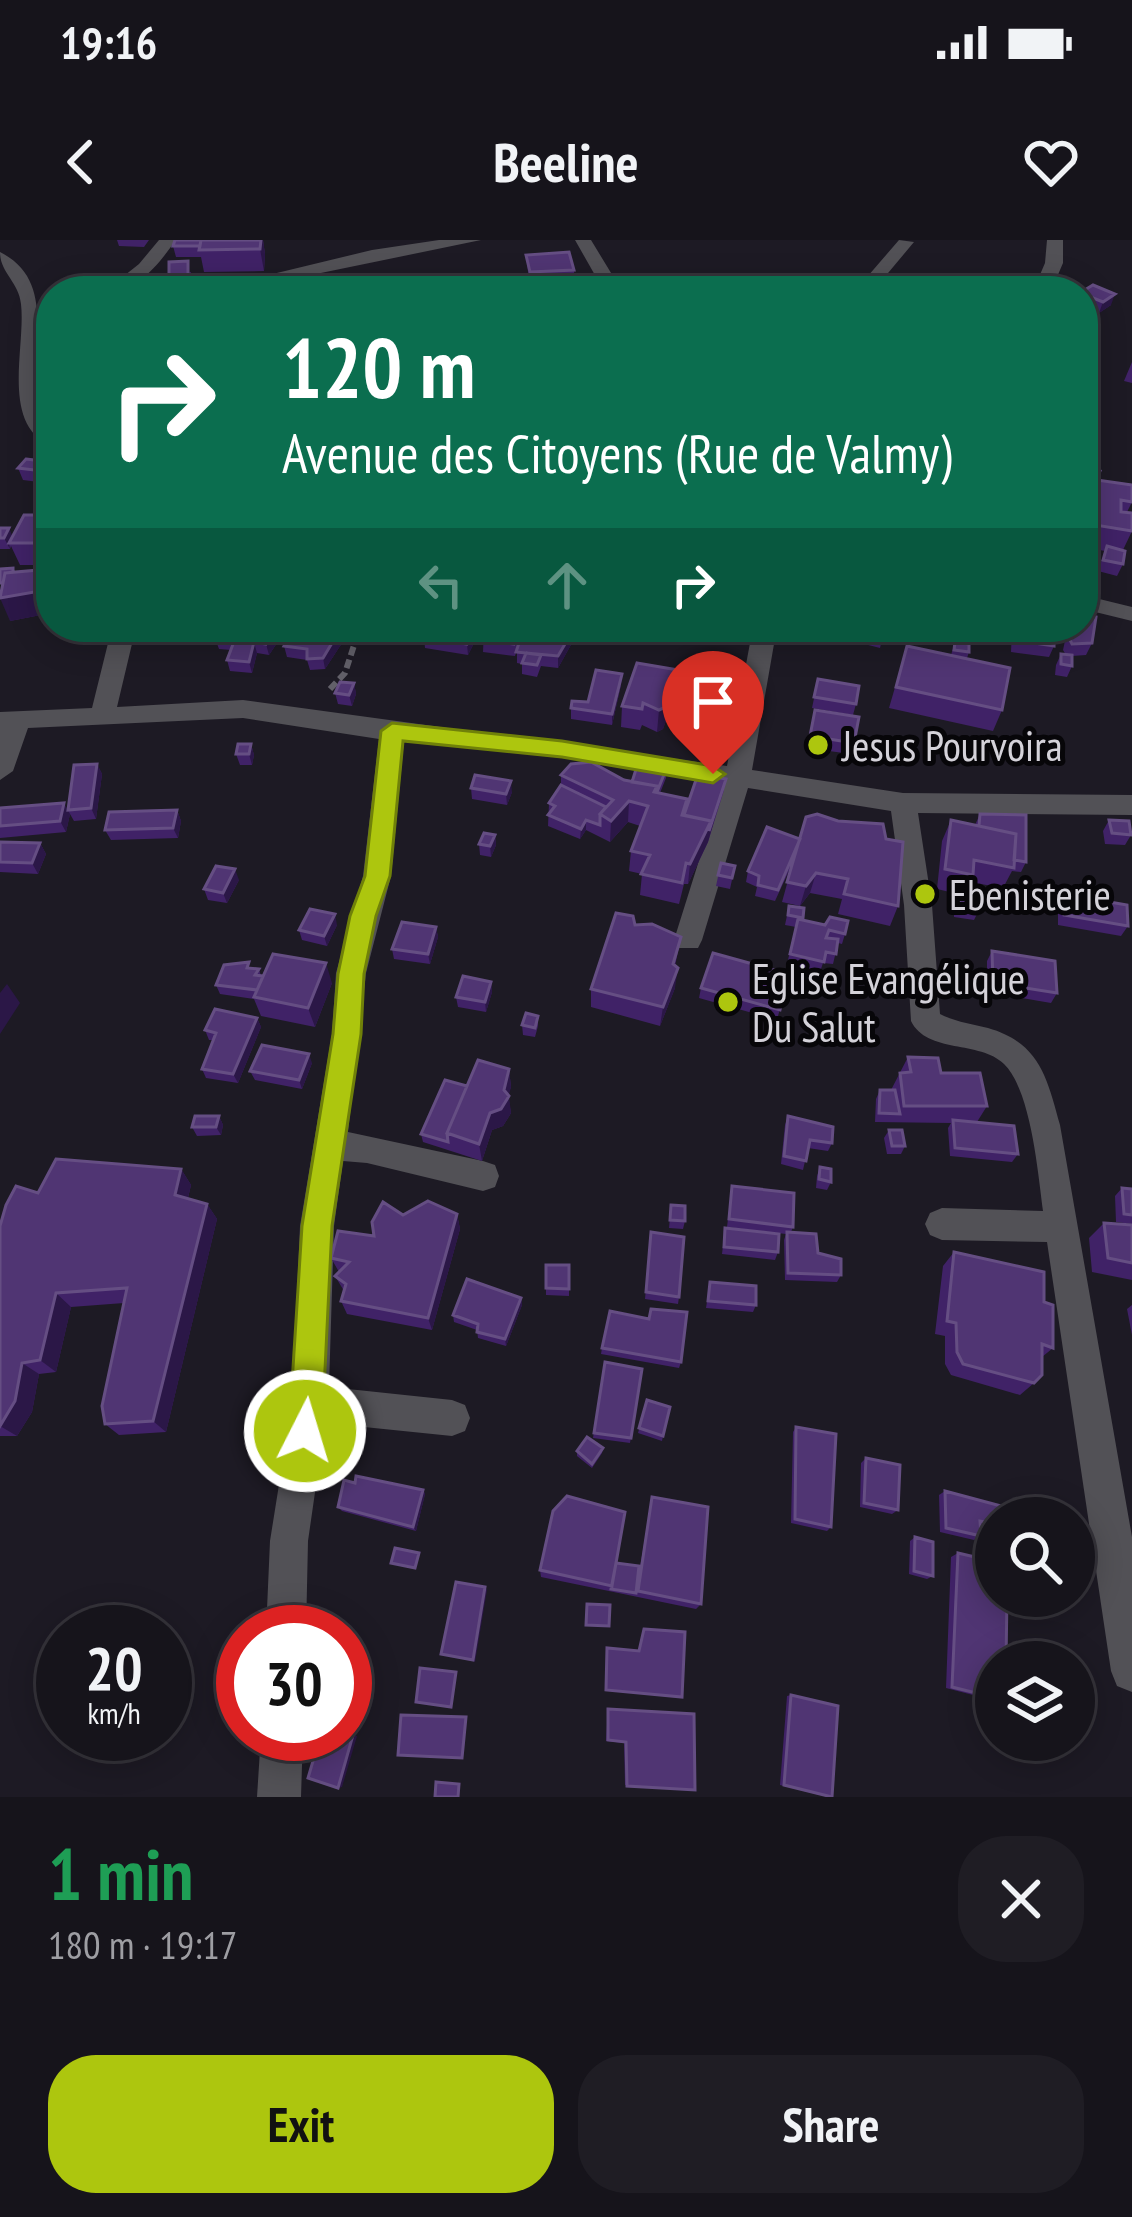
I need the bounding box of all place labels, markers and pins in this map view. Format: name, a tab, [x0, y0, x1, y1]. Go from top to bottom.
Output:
pin	[662, 651, 764, 774]
place label: Jesus Pourvoira	[840, 718, 1062, 773]
marker: Jesus Pourvoira	[805, 732, 831, 758]
place label: Ebenisterie	[949, 867, 1111, 922]
marker: Ebenisterie	[912, 881, 938, 907]
place label: Eglise Evangélique Du Salut	[752, 951, 1025, 1054]
marker: Eglise Evangélique Du Salut	[715, 989, 741, 1015]

